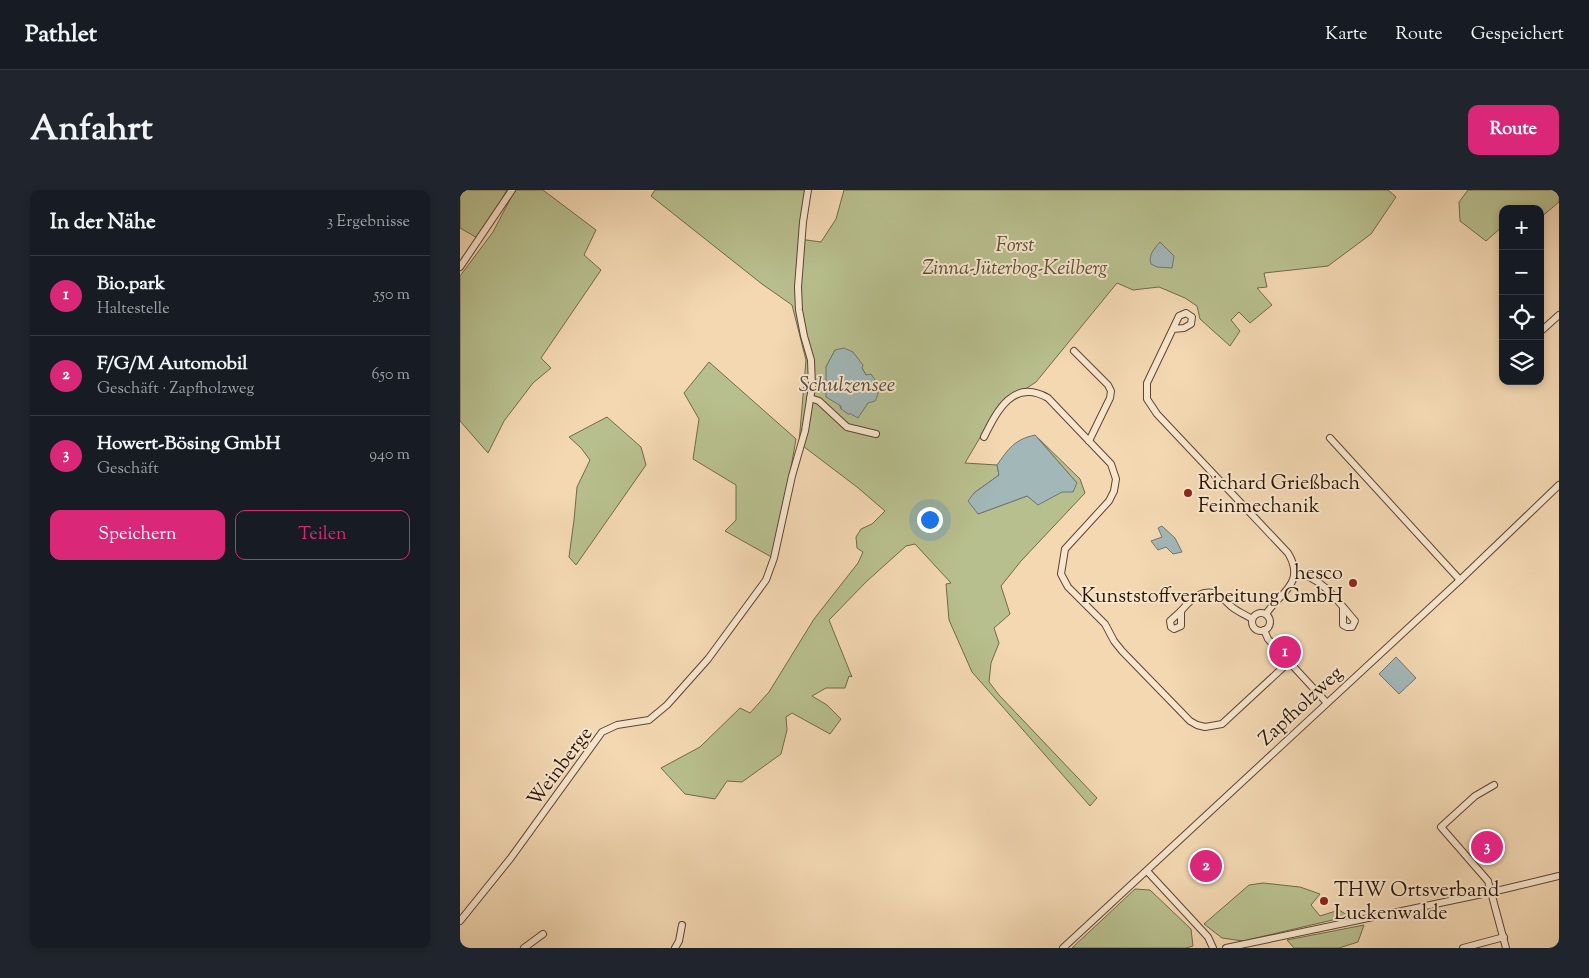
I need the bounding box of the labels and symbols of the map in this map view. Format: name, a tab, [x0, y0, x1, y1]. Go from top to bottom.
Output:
park label: Forst Zinna-Jüterbog-Keilberg	[922, 232, 1108, 284]
water label: Schulzensee	[799, 371, 895, 401]
place label: Richard Grießbach Feinmechanik	[1198, 470, 1361, 522]
marker: Richard Grießbach Feinmechanik	[1182, 487, 1194, 499]
your location	[917, 507, 943, 533]
place label: hesco Kunststoffverarbeitung GmbH	[1081, 560, 1343, 612]
marker: hesco Kunststoffverarbeitung GmbH	[1347, 577, 1359, 589]
pin: 1	[1269, 633, 1301, 671]
street label: Zapfholzweg	[1253, 660, 1350, 754]
street label: Weinberge	[521, 721, 601, 814]
pin: 3	[1471, 828, 1503, 866]
pin: 2	[1190, 847, 1222, 885]
place label: THW Ortsverband Luckenwalde	[1334, 877, 1499, 929]
marker: THW Ortsverband Luckenwalde	[1318, 895, 1330, 907]

